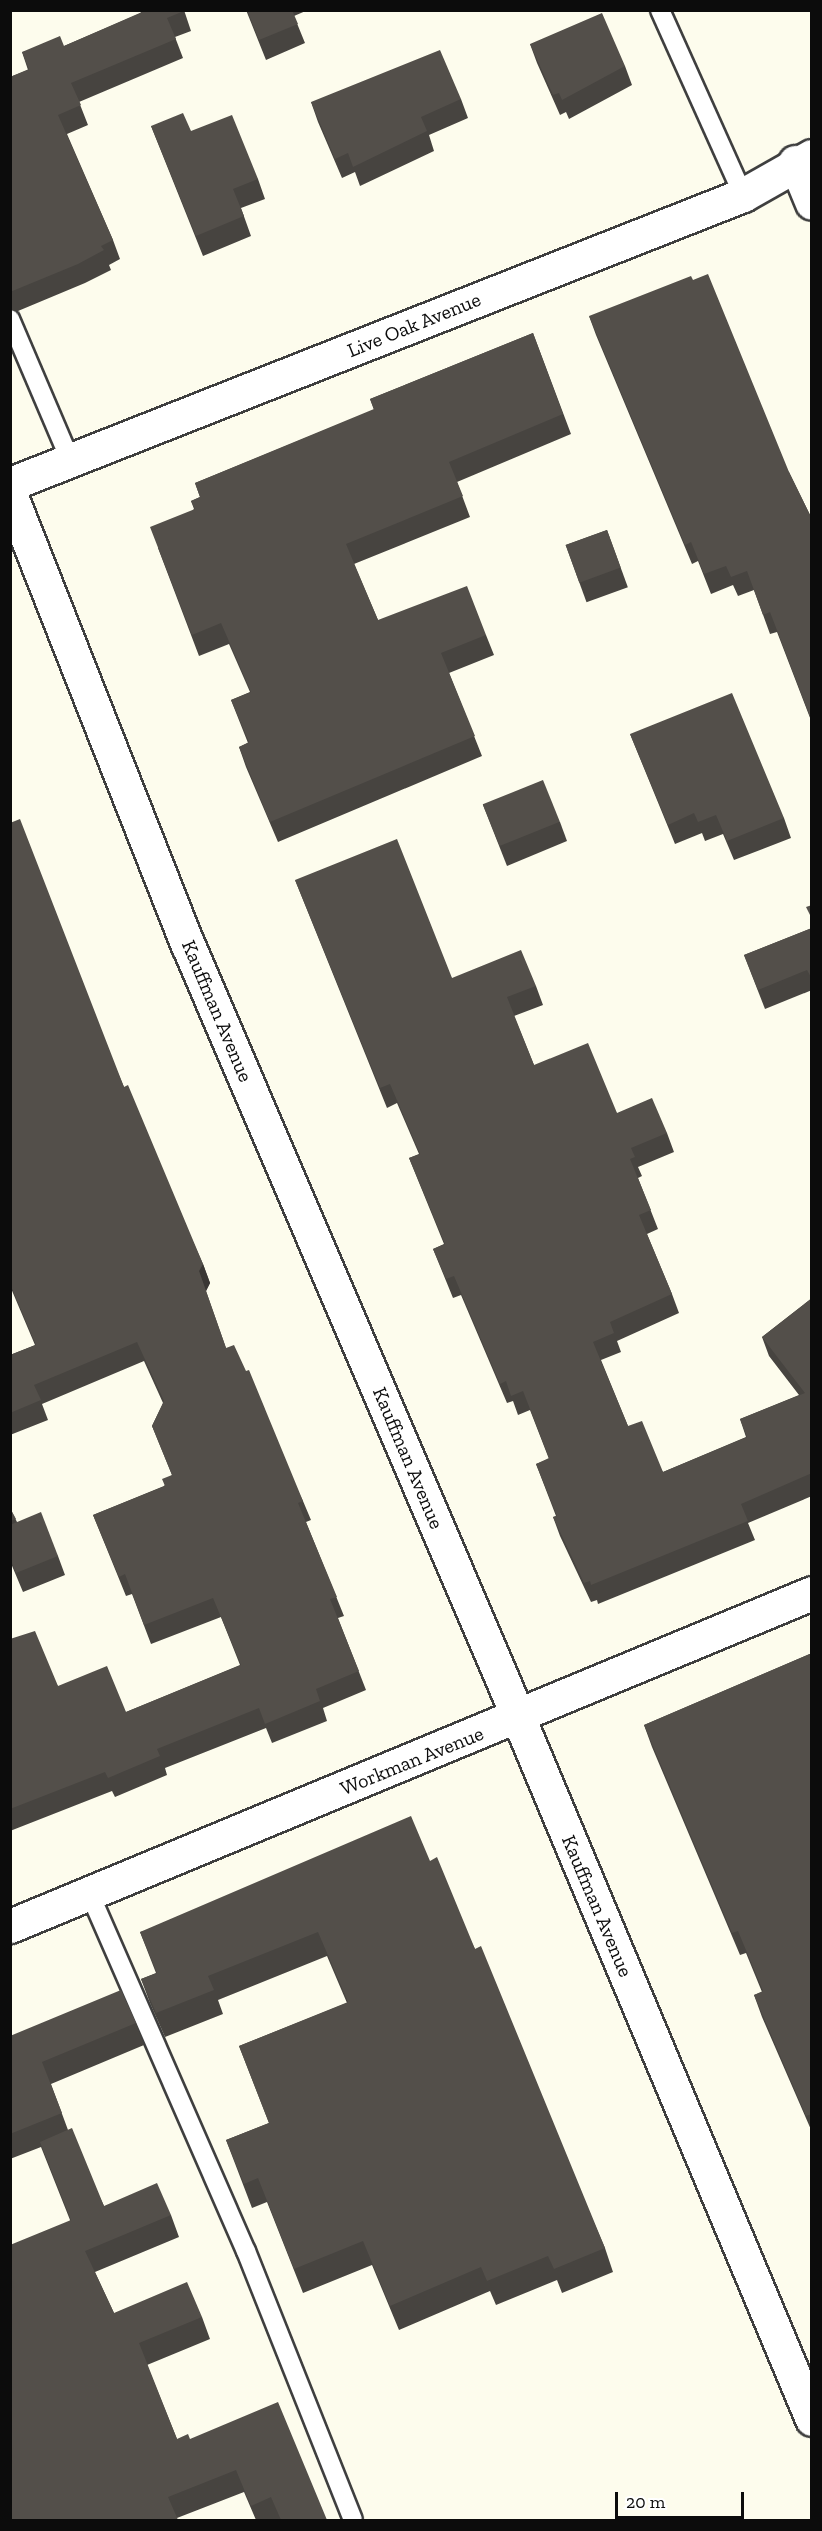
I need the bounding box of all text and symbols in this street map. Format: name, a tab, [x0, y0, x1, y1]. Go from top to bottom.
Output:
street label: Live Oak Avenue	[343, 287, 485, 363]
street label: Kauffman Avenue	[176, 936, 258, 1086]
street label: Kauffman Avenue	[367, 1383, 449, 1533]
street label: Workman Avenue	[337, 1721, 487, 1801]
street label: Kauffman Avenue	[556, 1831, 638, 1981]
scale bar	[618, 2480, 747, 2518]
text: 20 m	[626, 2491, 665, 2513]

